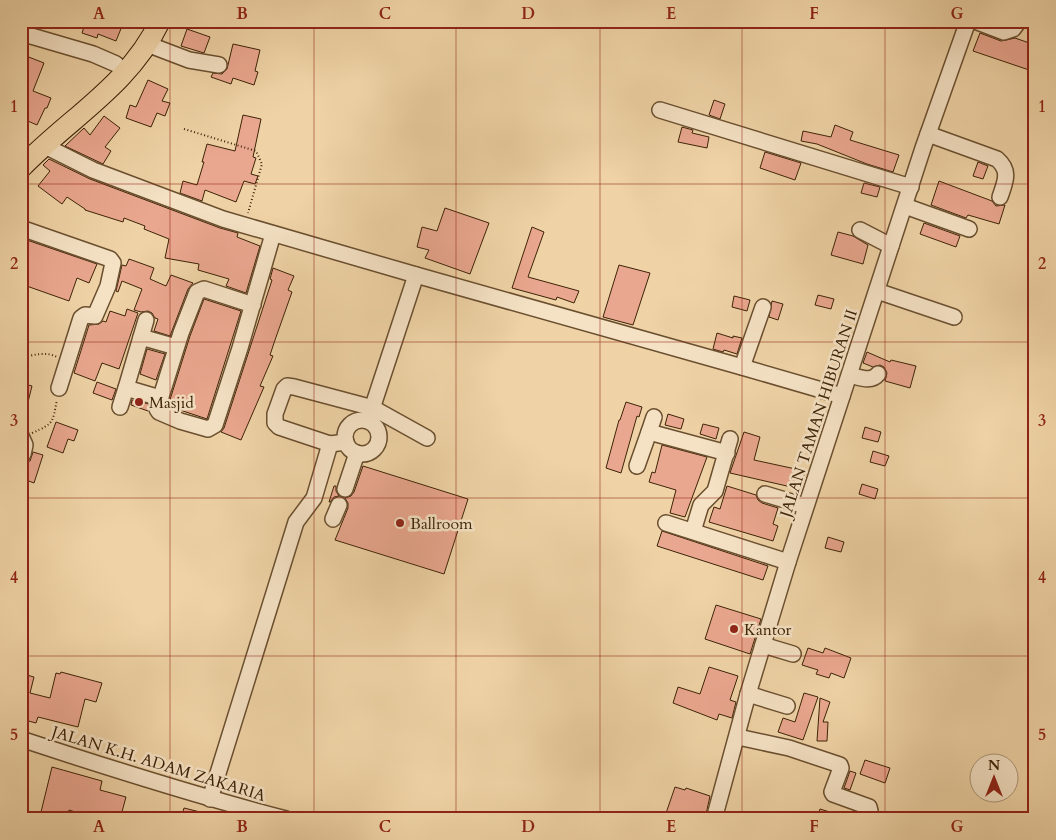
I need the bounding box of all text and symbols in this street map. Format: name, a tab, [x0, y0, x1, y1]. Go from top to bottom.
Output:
text: A	[93, 3, 105, 25]
text: B	[236, 3, 248, 25]
text: C	[379, 3, 391, 25]
text: D	[521, 3, 535, 25]
text: E	[666, 3, 676, 25]
text: F	[809, 3, 819, 25]
text: G	[950, 3, 964, 25]
text: 1	[10, 96, 18, 118]
text: 1	[1038, 96, 1046, 118]
text: 2	[10, 253, 18, 275]
text: 2	[1038, 253, 1046, 275]
street label: JALAN TAMAN HIBURAN II	[774, 307, 863, 522]
place label: Masjid	[149, 392, 194, 414]
marker: Masjid	[133, 396, 145, 408]
text: 3	[10, 410, 18, 432]
text: 3	[1038, 410, 1046, 432]
place label: Ballroom	[410, 513, 473, 535]
marker: Ballroom	[394, 517, 406, 529]
text: 4	[10, 567, 18, 589]
text: 4	[1038, 567, 1046, 589]
place label: Kantor	[744, 619, 792, 641]
marker: Kantor	[728, 623, 740, 635]
street label: JALAN K.H. ADAM ZAKARIA	[47, 720, 269, 807]
text: 5	[10, 724, 18, 746]
text: 5	[1038, 724, 1046, 746]
north arrow	[968, 752, 1018, 802]
text: N	[988, 756, 1000, 775]
text: A	[93, 816, 105, 838]
text: B	[236, 816, 248, 838]
text: C	[379, 816, 391, 838]
text: D	[521, 816, 535, 838]
text: E	[666, 816, 676, 838]
text: F	[809, 816, 819, 838]
text: G	[950, 816, 964, 838]

